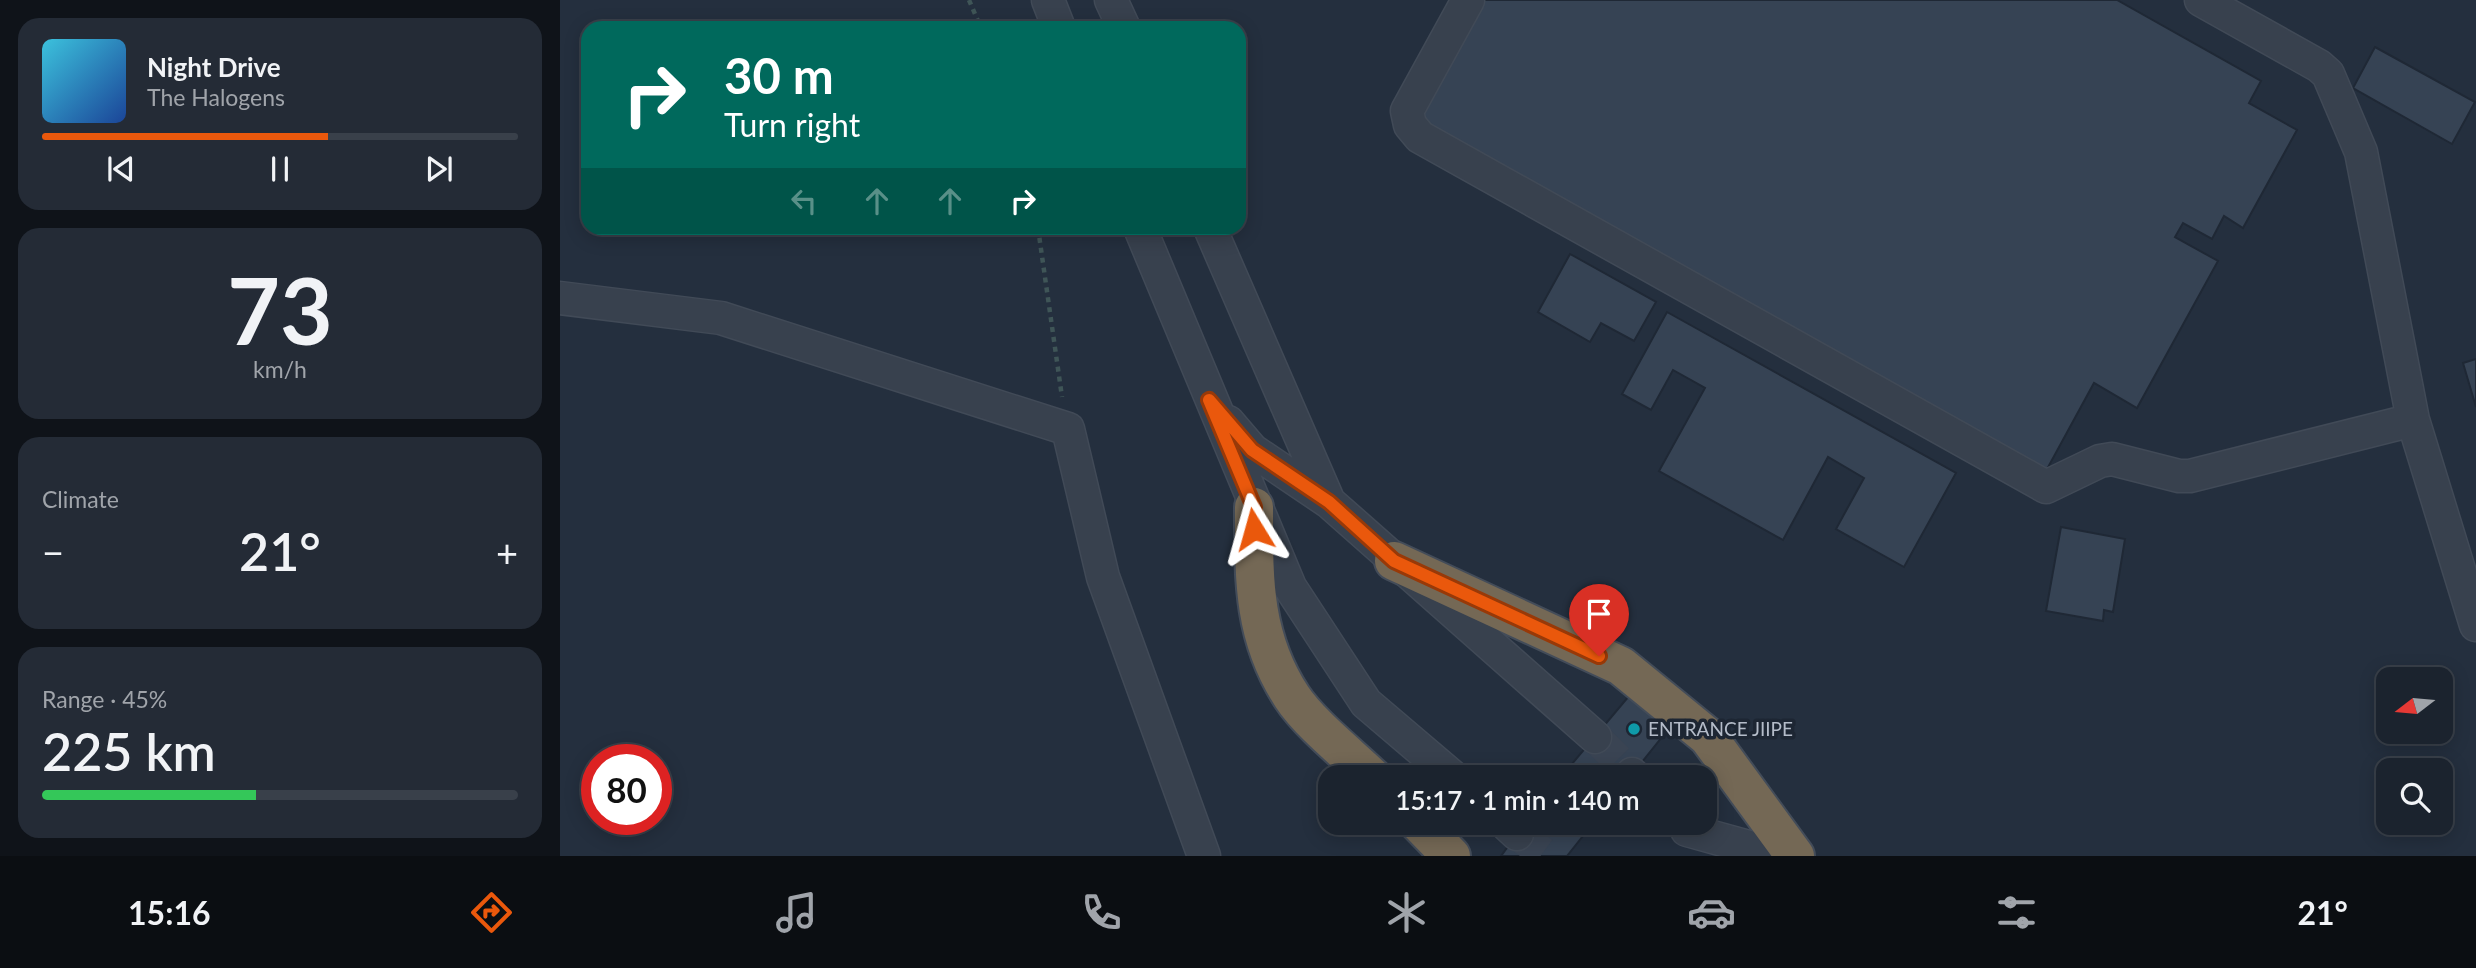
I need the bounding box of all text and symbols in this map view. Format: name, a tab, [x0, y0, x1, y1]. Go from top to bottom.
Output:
text: 30 m	[724, 46, 834, 104]
icon: right	[609, 49, 700, 140]
text: Night Drive	[147, 51, 281, 83]
text: The Halogens	[147, 83, 285, 111]
text: Turn right	[724, 105, 860, 144]
icon: previous	[102, 150, 140, 188]
icon: pause	[261, 150, 299, 188]
icon: next	[420, 150, 458, 188]
icon: left	[785, 182, 823, 220]
icon: ahead	[858, 182, 896, 220]
icon: ahead	[931, 182, 969, 220]
icon: right	[1004, 182, 1042, 220]
text: 73	[227, 255, 333, 364]
text: km/h	[253, 355, 307, 383]
text: Climate	[42, 485, 119, 513]
position arrow	[1217, 492, 1291, 566]
text: 21°	[239, 520, 321, 582]
text: −	[42, 529, 64, 575]
text: +	[496, 529, 518, 575]
pin	[1569, 584, 1629, 656]
icon: arrive	[1580, 595, 1618, 633]
north arrow	[2376, 667, 2454, 744]
map controls	[2376, 667, 2453, 835]
text: Range · 45%	[42, 685, 167, 713]
place label: ENTRANCE JIIPE	[1648, 717, 1793, 740]
text: 225 km	[42, 720, 216, 782]
marker: ENTRANCE JIIPE	[1626, 721, 1642, 737]
speed limit sign: 80	[581, 744, 672, 835]
button: search	[2376, 758, 2453, 835]
text: 15:17 · 1 min · 140 m	[1395, 784, 1640, 816]
icon: directions	[467, 888, 516, 937]
icon: music	[772, 888, 821, 937]
icon: phone	[1077, 888, 1126, 937]
icon: climate	[1382, 888, 1431, 937]
icon: car	[1687, 888, 1736, 937]
icon: filters	[1992, 888, 2041, 937]
text: 15:16	[128, 893, 211, 932]
text: 21°	[2297, 893, 2348, 932]

